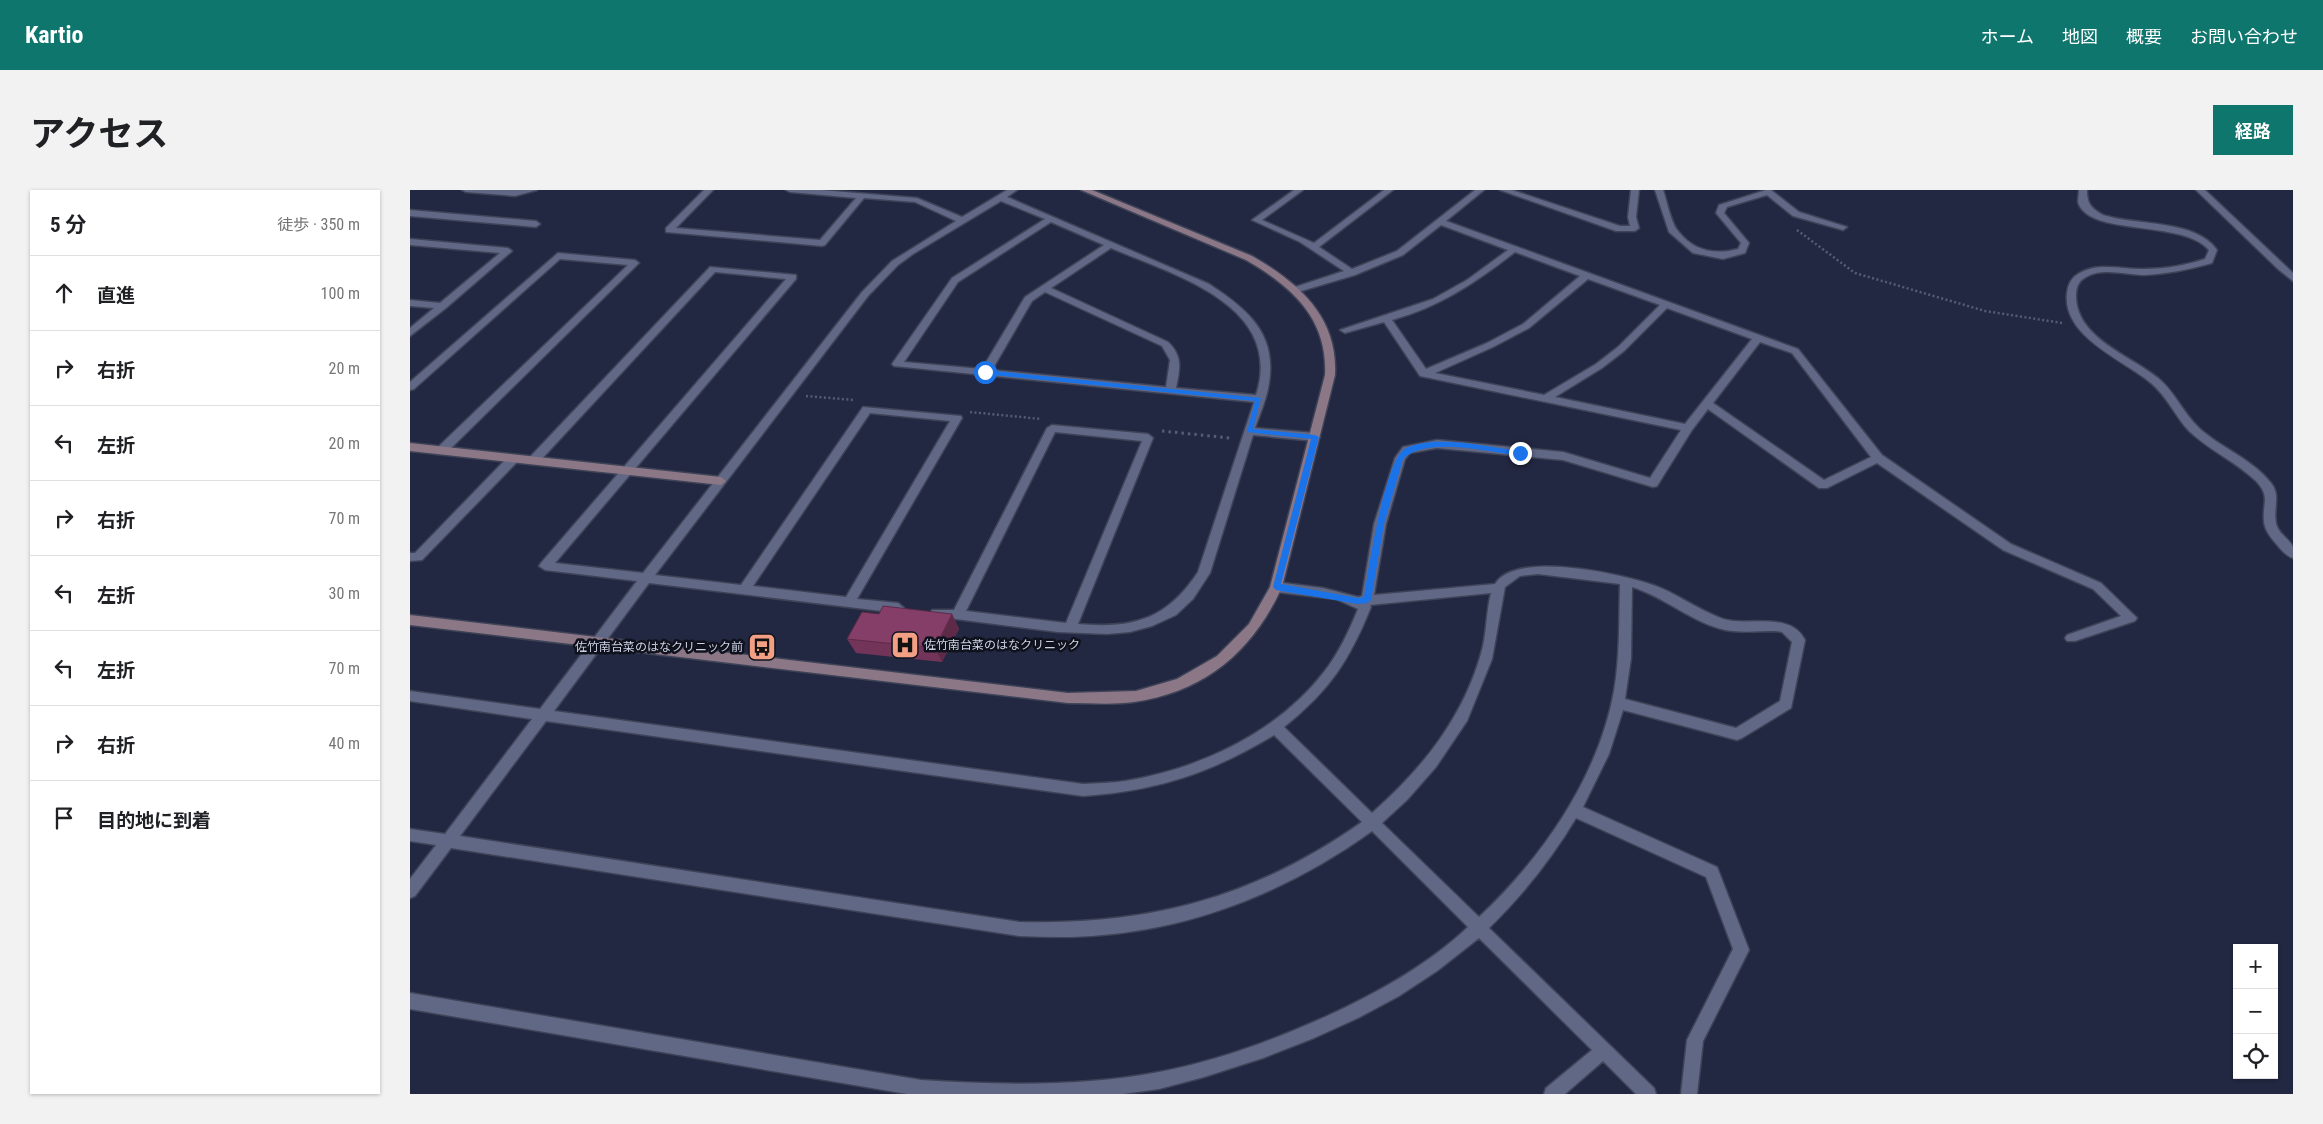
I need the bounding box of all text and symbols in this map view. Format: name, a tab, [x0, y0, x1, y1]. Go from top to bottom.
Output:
text: Kartio	[25, 21, 83, 49]
text: ホーム	[1981, 26, 2034, 47]
text: 地図	[2062, 26, 2098, 47]
text: 概要	[2126, 26, 2162, 47]
text: お問い合わせ	[2190, 26, 2298, 47]
button: 経路	[2213, 105, 2293, 155]
text: アクセス	[30, 114, 168, 155]
text: 5 分	[50, 213, 86, 237]
text: 徒歩 · 350 m	[277, 215, 360, 234]
icon: ahead	[50, 279, 78, 307]
text: 直進	[97, 284, 135, 307]
text: 100 m	[321, 284, 360, 303]
icon: right	[50, 354, 78, 382]
text: 右折	[97, 359, 135, 382]
text: 20 m	[328, 359, 360, 378]
route start	[974, 361, 997, 384]
icon: left	[50, 429, 78, 457]
text: 左折	[97, 434, 135, 457]
text: 20 m	[328, 434, 360, 453]
route end	[1509, 442, 1532, 465]
icon: right	[50, 504, 78, 532]
text: 右折	[97, 509, 135, 532]
text: 70 m	[328, 509, 360, 528]
icon: left	[50, 579, 78, 607]
text: 左折	[97, 584, 135, 607]
text: 30 m	[328, 584, 360, 603]
hospital icon: 佐竹南台菜のはなクリニック	[890, 630, 920, 660]
bus stop icon: 佐竹南台菜のはなクリニック前	[747, 632, 777, 662]
place label: 佐竹南台菜のはなクリニック	[924, 638, 1080, 652]
place label: 佐竹南台菜のはなクリニック前	[575, 640, 743, 654]
icon: left	[50, 654, 78, 682]
text: 左折	[97, 659, 135, 682]
text: 70 m	[328, 659, 360, 678]
icon: right	[50, 729, 78, 757]
text: 右折	[97, 734, 135, 757]
text: 40 m	[328, 734, 360, 753]
icon: arrive	[50, 804, 78, 832]
text: 目的地に到着	[97, 809, 211, 832]
map controls	[2233, 944, 2278, 1079]
button: +	[2233, 944, 2278, 989]
button: −	[2233, 989, 2278, 1034]
button: locate	[2233, 1034, 2278, 1079]

